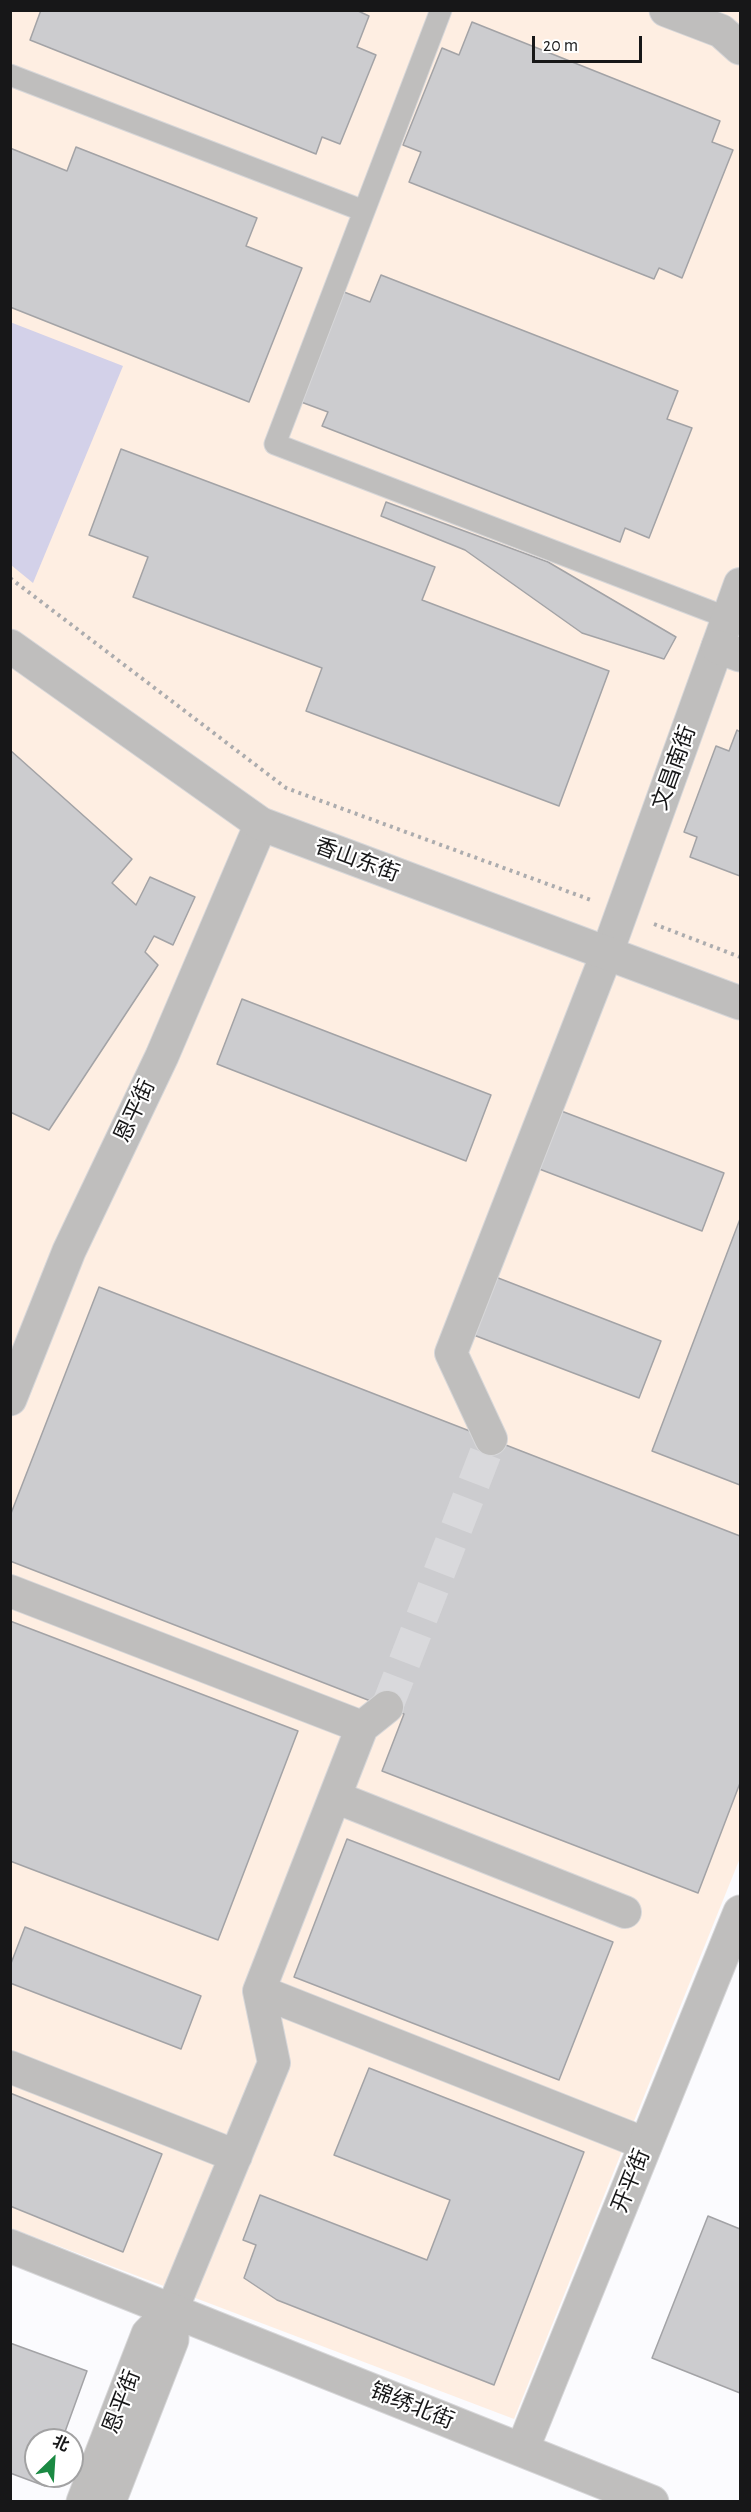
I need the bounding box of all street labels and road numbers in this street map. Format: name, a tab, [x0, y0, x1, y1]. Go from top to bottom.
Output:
street label: 文昌南街	[647, 722, 701, 814]
street label: 香山东街	[311, 833, 403, 887]
street label: 恩平街	[109, 1076, 161, 1146]
street label: 开平街	[606, 2145, 656, 2217]
street label: 恩平街	[98, 2366, 146, 2438]
street label: 锦绣北街	[366, 2377, 458, 2435]

